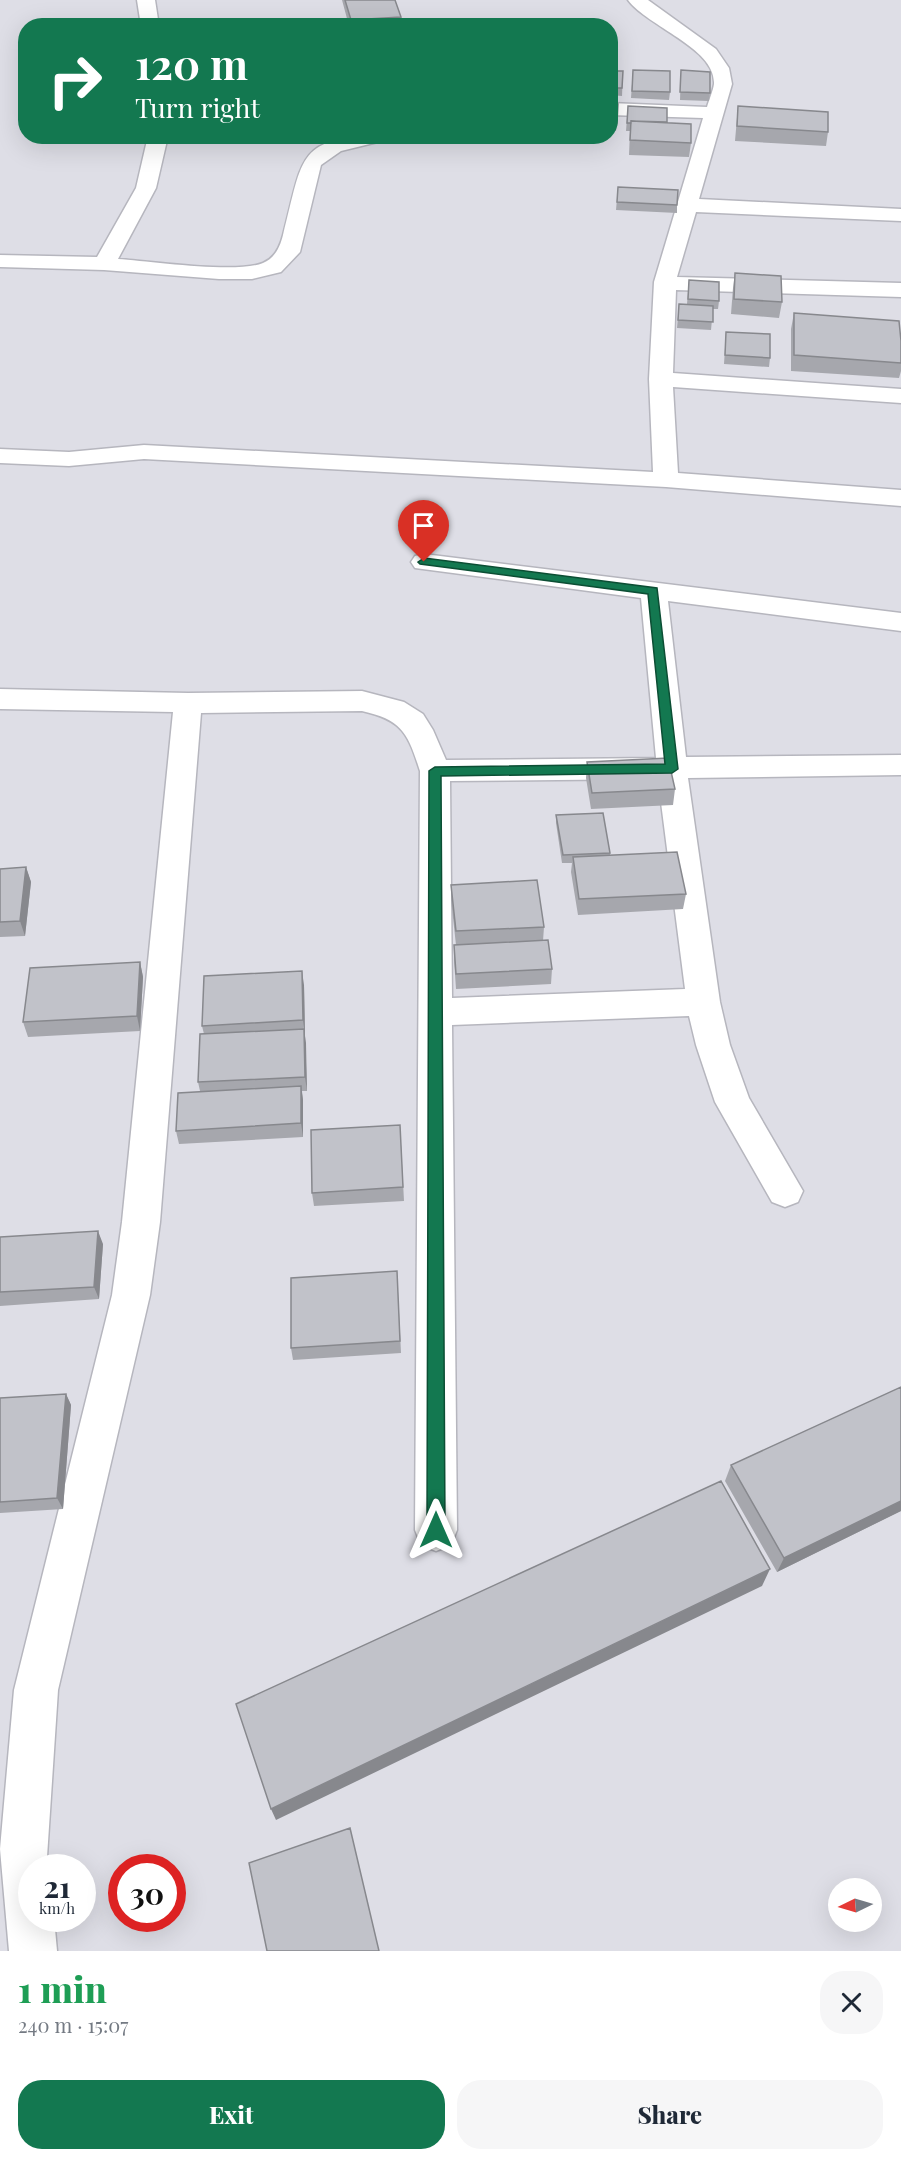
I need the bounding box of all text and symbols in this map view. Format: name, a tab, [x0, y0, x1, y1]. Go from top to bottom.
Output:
text: 120 m	[135, 35, 248, 91]
icon: right	[36, 42, 114, 120]
text: Turn right	[135, 89, 260, 125]
pin	[398, 500, 449, 562]
icon: arrive	[407, 509, 440, 542]
position arrow	[404, 1498, 468, 1562]
speed limit sign: 30	[108, 1854, 186, 1932]
text: 21	[43, 1866, 71, 1906]
north arrow	[828, 1878, 882, 1932]
map controls	[828, 1878, 882, 1932]
text: km/h	[39, 1898, 75, 1918]
text: 1 min	[18, 1964, 107, 2012]
button: close	[820, 1971, 883, 2034]
text: 240 m · 15:07	[18, 2011, 128, 2038]
button: Exit	[18, 2080, 445, 2149]
button: Share	[457, 2080, 883, 2149]

